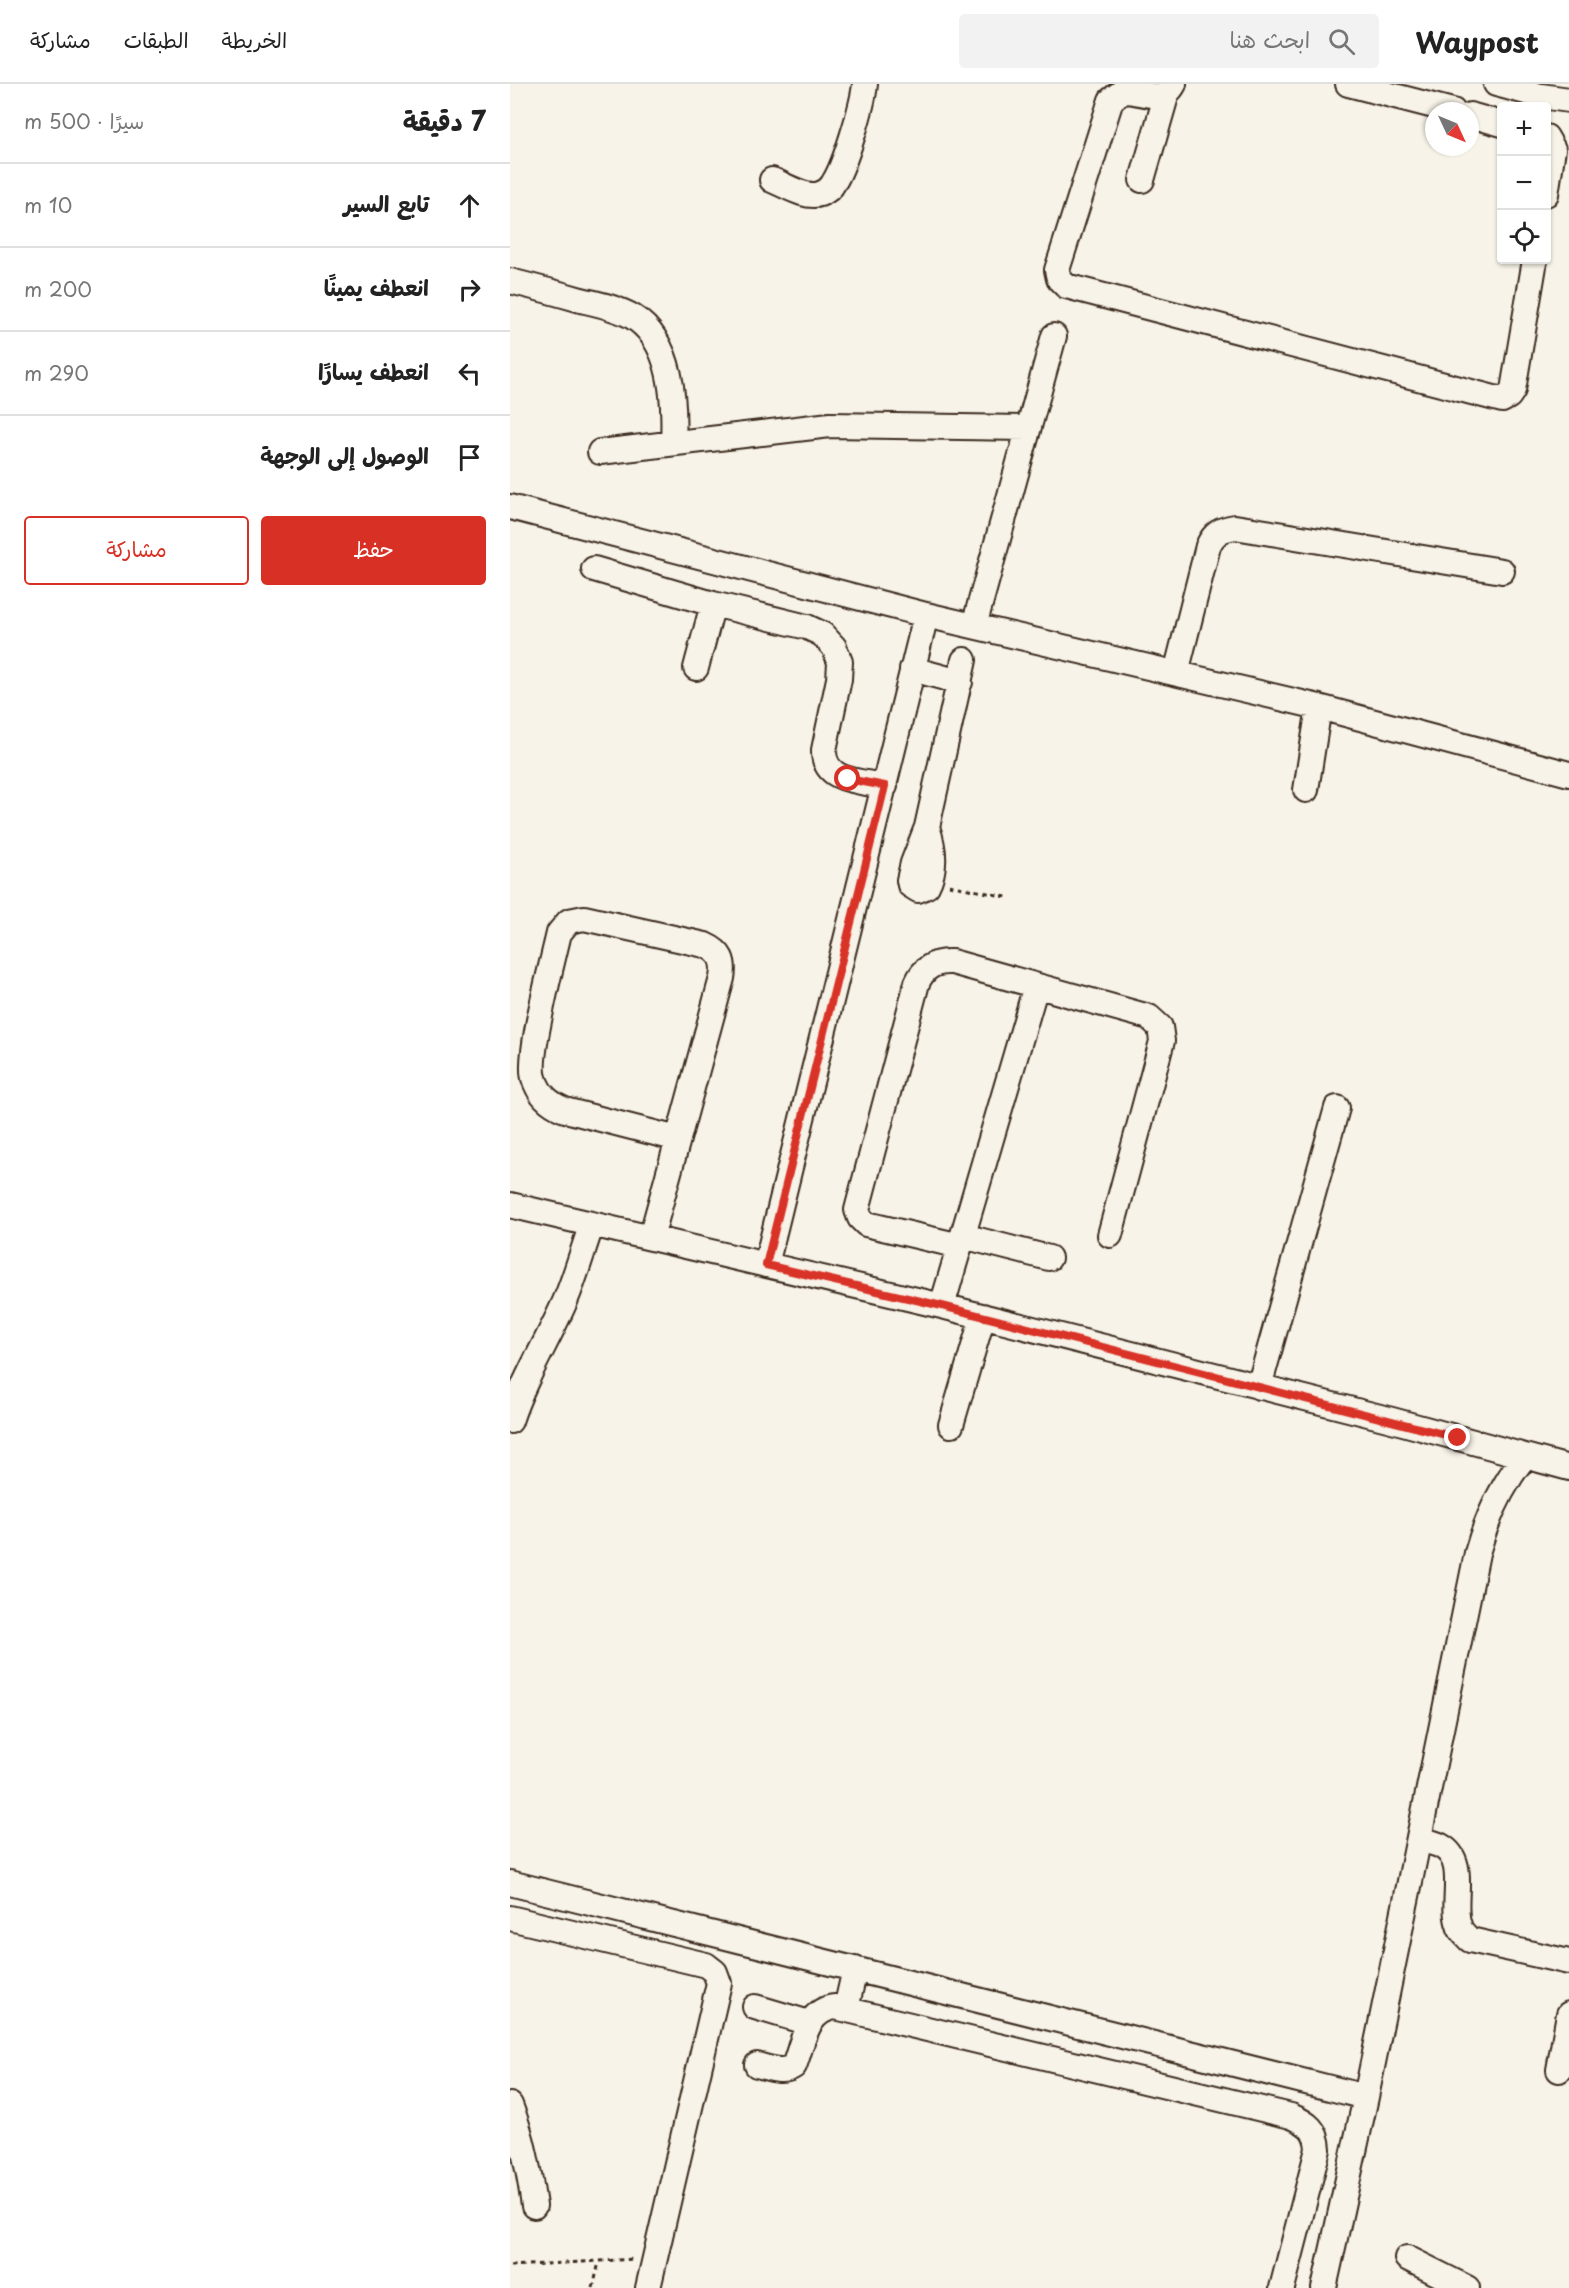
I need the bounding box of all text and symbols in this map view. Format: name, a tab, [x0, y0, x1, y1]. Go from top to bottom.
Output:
search box	[959, 14, 1379, 68]
text: Waypost	[1415, 20, 1539, 63]
text: ابحث هنا	[1229, 22, 1310, 55]
text: مشاركة	[30, 23, 91, 55]
text: الطبقات	[124, 23, 189, 55]
text: الخريطة	[222, 23, 287, 55]
icon: search	[1325, 25, 1358, 58]
text: 7 دقيقة	[403, 101, 486, 140]
north arrow	[1425, 102, 1479, 156]
map controls	[1497, 102, 1551, 264]
button: +	[1497, 102, 1551, 156]
text: سيرًا · 500 m	[24, 106, 144, 136]
button: −	[1497, 156, 1551, 210]
text: تابع السير	[344, 186, 429, 219]
icon: ahead	[453, 189, 486, 222]
text: 10 m	[24, 190, 72, 220]
button: locate	[1497, 210, 1551, 264]
text: انعطف يمينًا	[324, 270, 429, 303]
icon: right	[453, 273, 486, 306]
text: 200 m	[24, 274, 92, 304]
text: انعطف يسارًا	[318, 354, 429, 387]
icon: left	[453, 357, 486, 390]
text: 290 m	[24, 358, 89, 388]
text: الوصول إلى الوجهة	[260, 438, 429, 471]
icon: arrive	[453, 441, 486, 474]
button: مشاركة	[24, 516, 249, 585]
button: حفظ	[261, 516, 486, 585]
route start	[834, 765, 860, 791]
route end	[1444, 1424, 1470, 1450]

